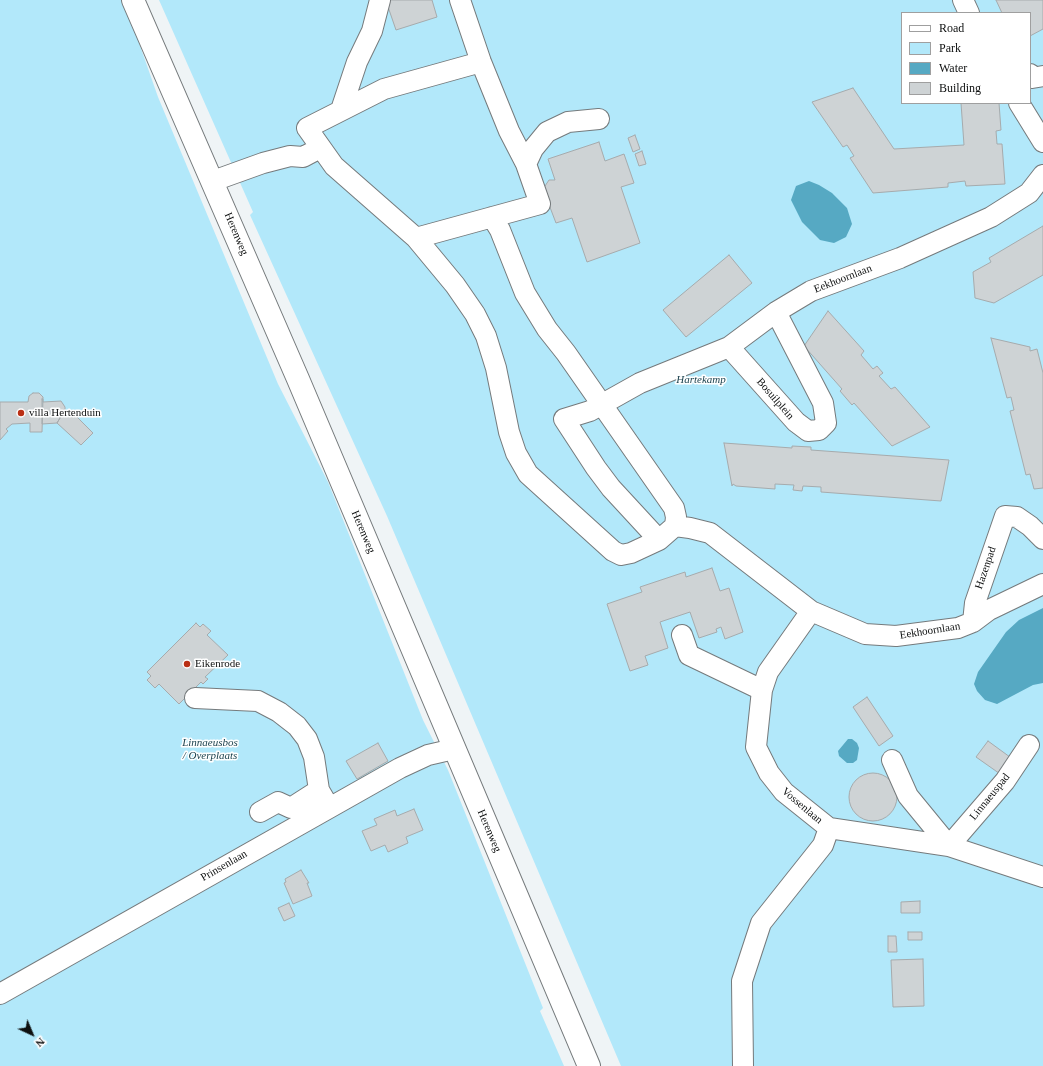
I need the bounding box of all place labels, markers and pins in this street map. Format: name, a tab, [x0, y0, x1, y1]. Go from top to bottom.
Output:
place label: villa Hertenduin	[29, 406, 101, 420]
marker: villa Hertenduin	[16, 408, 26, 418]
place label: Eikenrode	[195, 657, 240, 671]
marker: Eikenrode	[182, 659, 192, 669]

